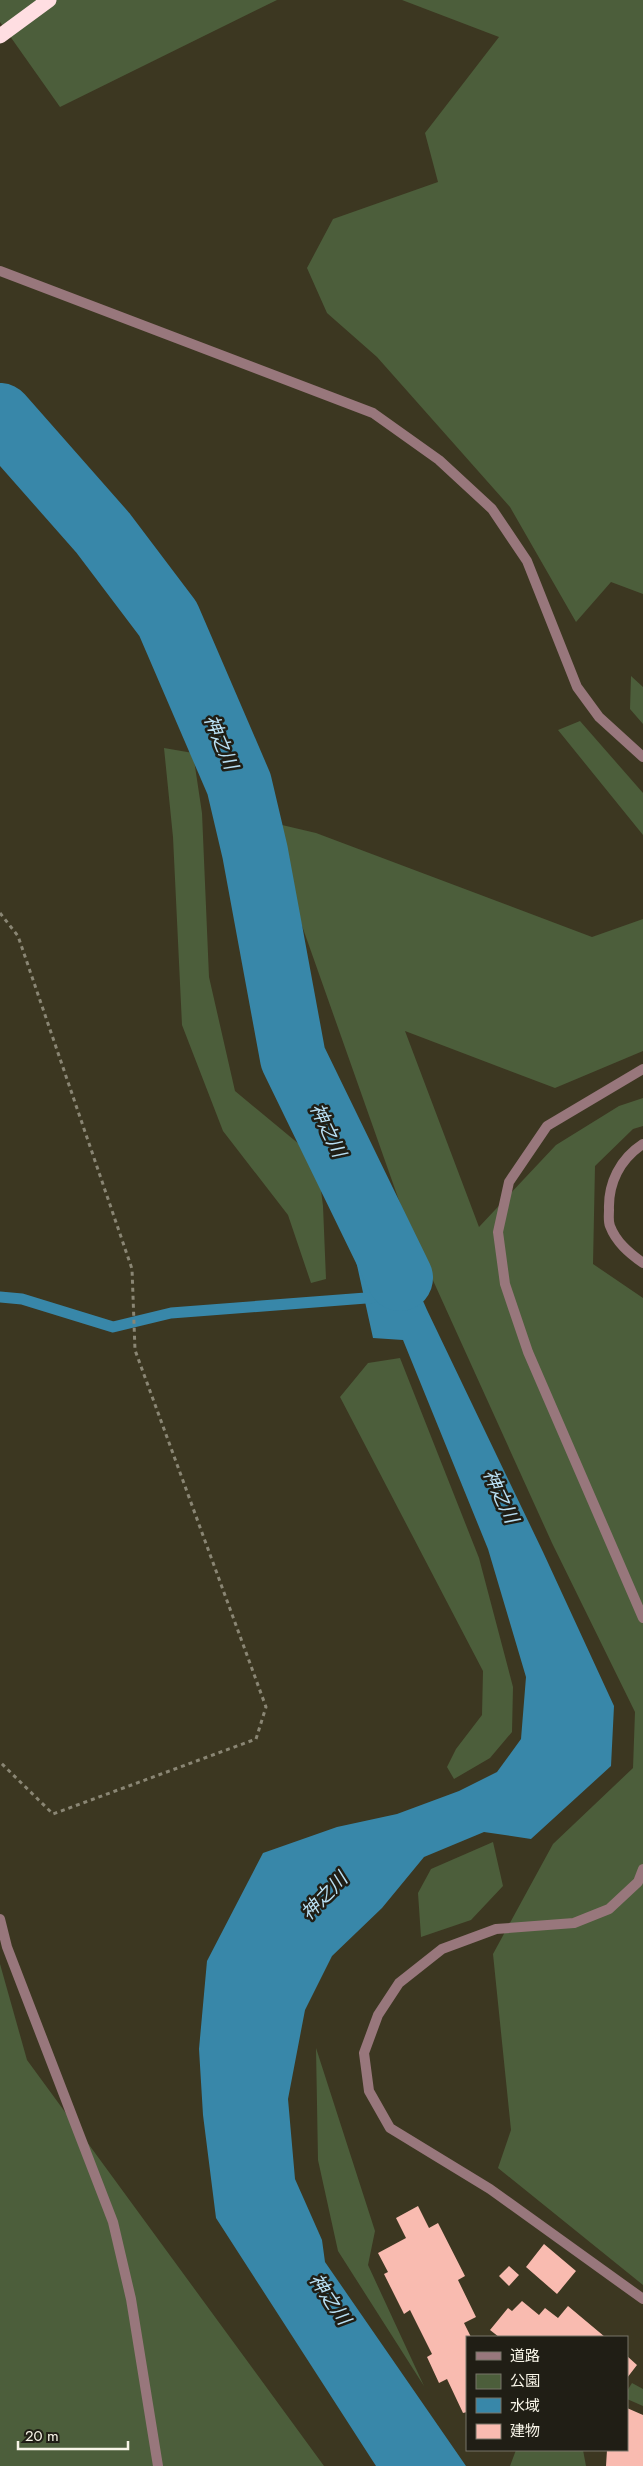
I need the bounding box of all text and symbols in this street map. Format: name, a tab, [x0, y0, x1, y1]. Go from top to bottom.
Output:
water label: 神之川	[197, 710, 245, 775]
water label: 神之川	[303, 1098, 354, 1163]
water label: 神之川	[477, 1464, 526, 1529]
water label: 神之川	[294, 1865, 355, 1926]
water label: 神之川	[303, 2268, 358, 2332]
legend	[466, 2336, 628, 2451]
text: 道路	[510, 2345, 540, 2367]
text: 公園	[510, 2370, 540, 2392]
text: 水域	[510, 2395, 540, 2417]
scale bar	[18, 2418, 128, 2450]
text: 建物	[510, 2420, 540, 2442]
text: 20 m	[25, 2425, 59, 2447]

